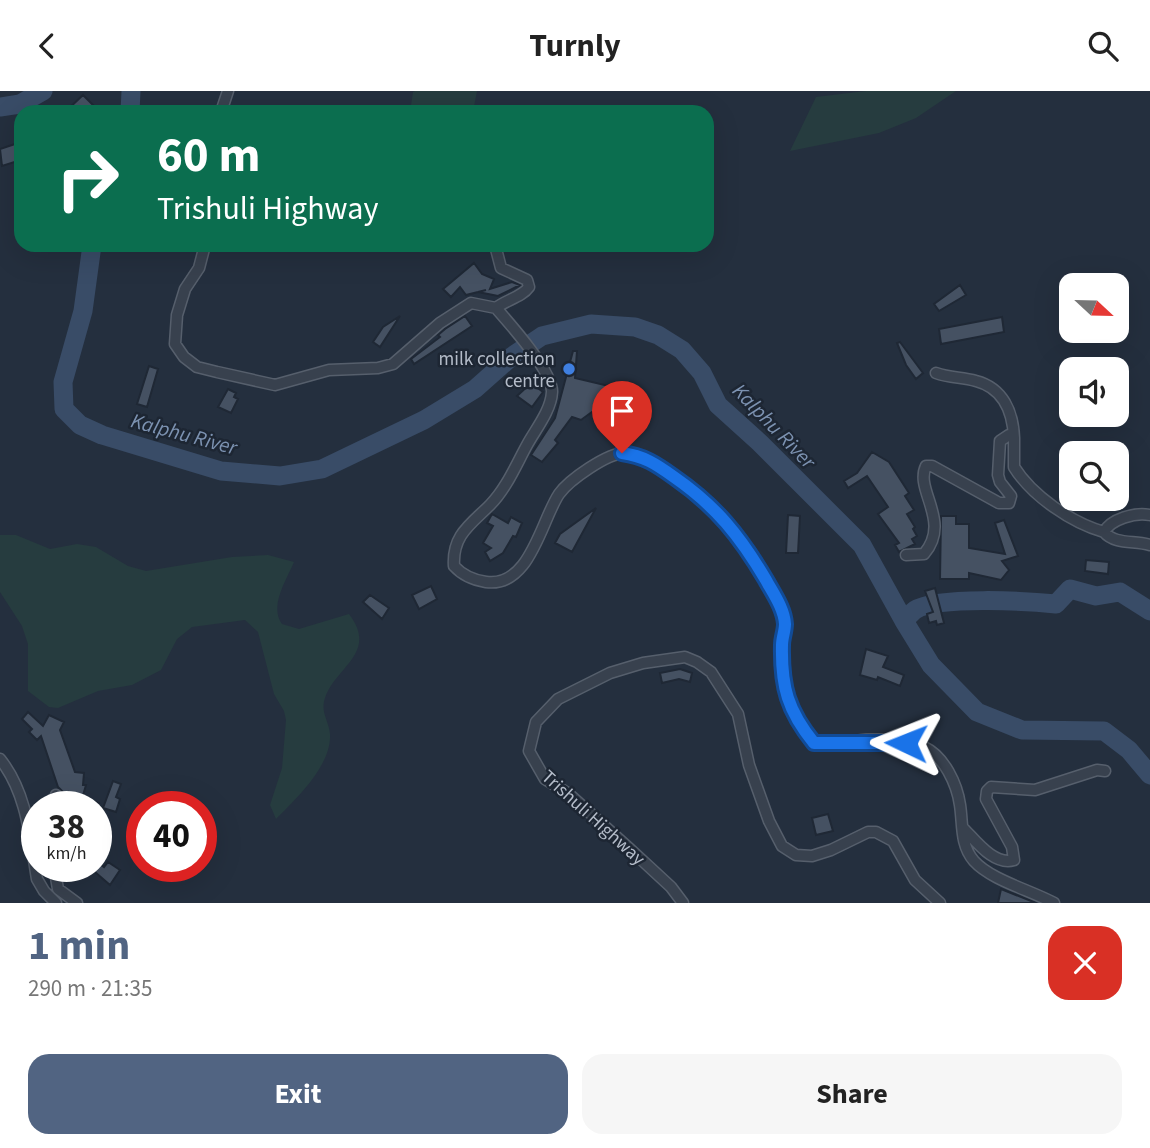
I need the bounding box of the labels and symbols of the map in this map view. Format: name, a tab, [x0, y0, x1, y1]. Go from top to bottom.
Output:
north arrow	[1059, 273, 1129, 343]
place label: milk collection centre	[439, 346, 555, 395]
marker: milk collection centre	[561, 361, 577, 377]
water label: Kalphu River	[725, 377, 823, 476]
pin	[592, 381, 652, 453]
water label: Kalphu River	[128, 405, 241, 463]
position arrow	[869, 706, 943, 780]
street label: Trishuli Highway	[535, 764, 651, 872]
speed limit sign: 40	[126, 791, 217, 882]

